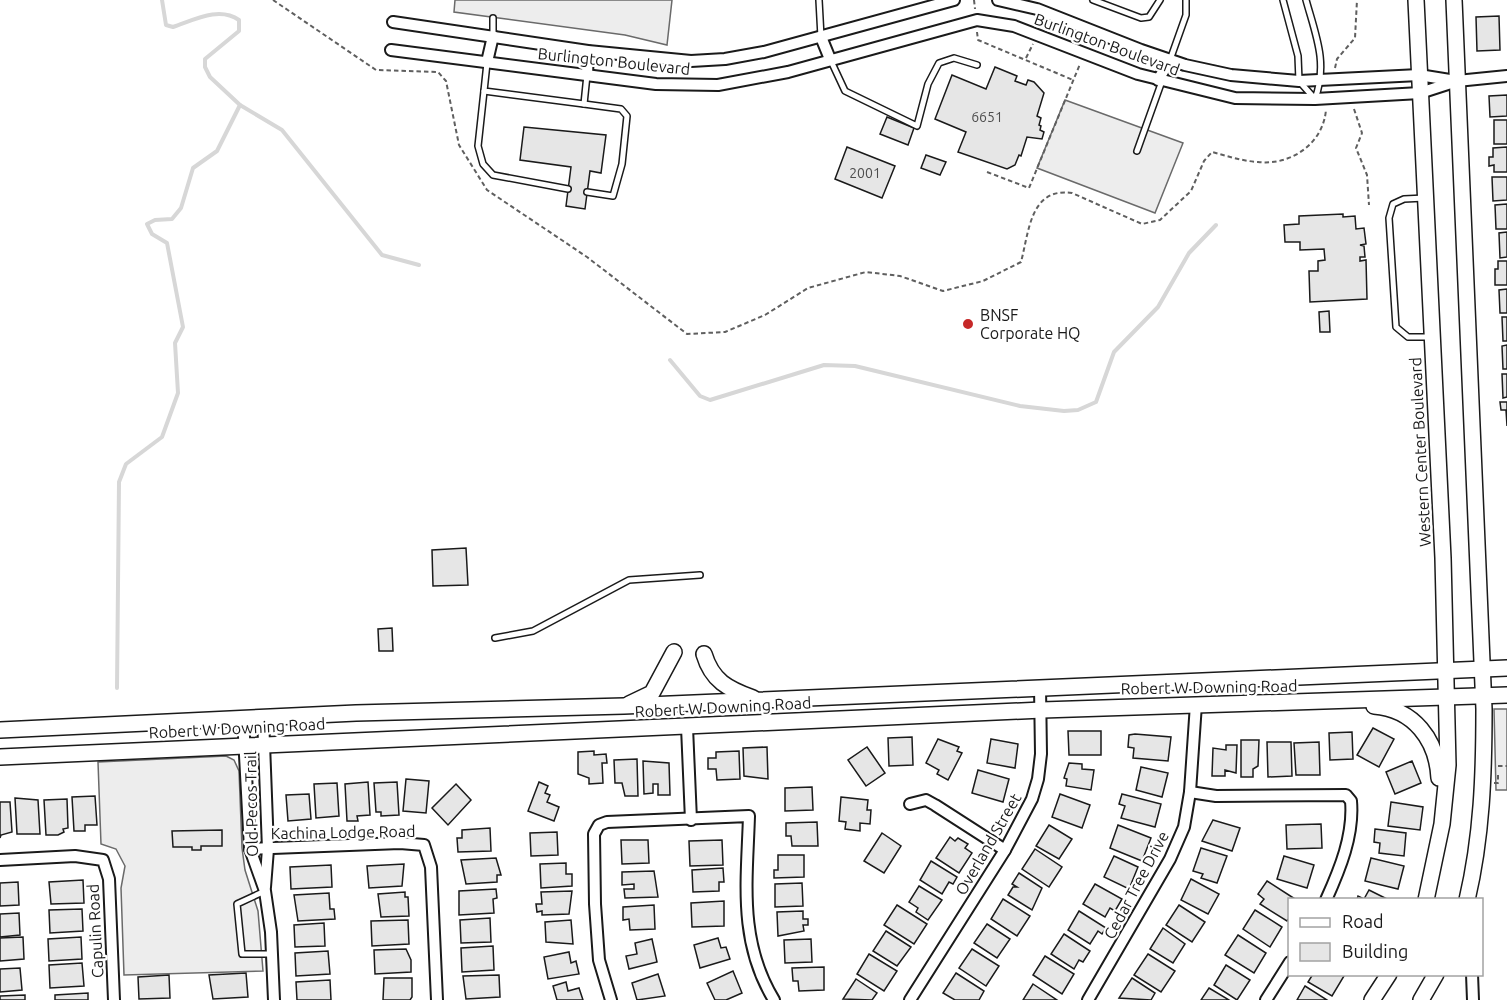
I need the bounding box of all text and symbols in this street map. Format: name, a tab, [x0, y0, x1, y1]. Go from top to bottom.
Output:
street label: Burlington Boulevard	[1032, 9, 1182, 79]
street label: Burlington Boulevard	[537, 44, 691, 78]
house number: 6651	[971, 109, 1003, 125]
house number: 2001	[849, 165, 881, 181]
place label: BNSF Corporate HQ	[980, 306, 1081, 342]
marker: BNSF Corporate HQ	[961, 317, 975, 331]
street label: Western Center Boulevard	[1406, 357, 1434, 547]
street label: Robert W Downing Road	[1120, 676, 1298, 698]
street label: Robert W Downing Road	[634, 693, 812, 721]
street label: Robert W Downing Road	[148, 714, 326, 742]
street label: Old Pecos Trail	[241, 751, 261, 857]
street label: Overland Street	[952, 789, 1025, 898]
street label: Kachina Lodge Road	[270, 822, 416, 842]
street label: Cedar Tree Drive	[1100, 828, 1172, 942]
street label: Capulin Road	[84, 883, 106, 979]
legend	[1288, 898, 1483, 976]
text: Road	[1342, 911, 1384, 931]
text: Building	[1342, 941, 1408, 961]

